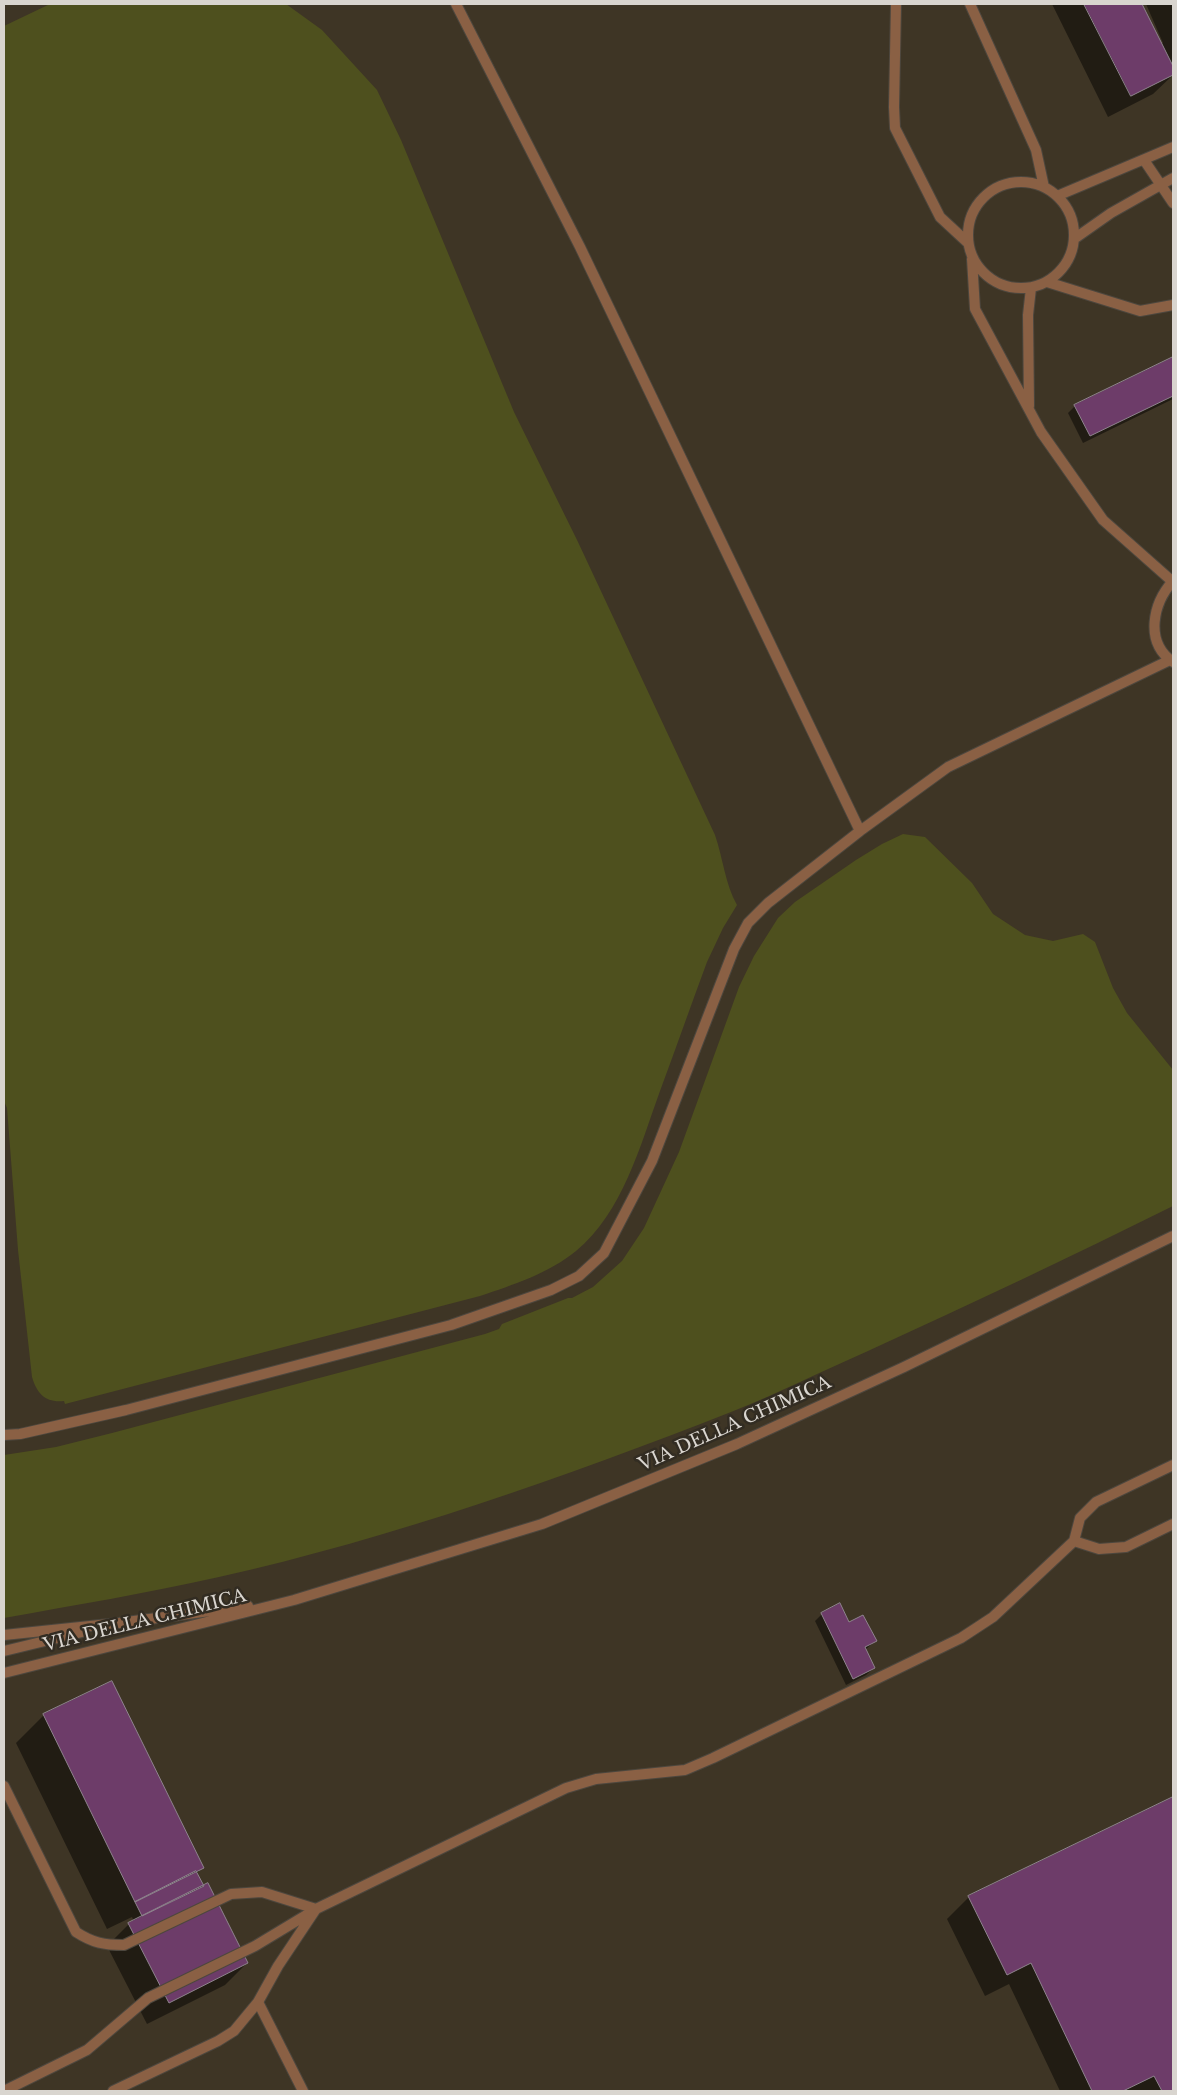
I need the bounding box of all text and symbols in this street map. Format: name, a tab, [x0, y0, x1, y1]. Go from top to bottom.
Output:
street label: VIA DELLA CHIMICA	[635, 1372, 835, 1476]
street label: VIA DELLA CHIMICA	[41, 1585, 249, 1657]

